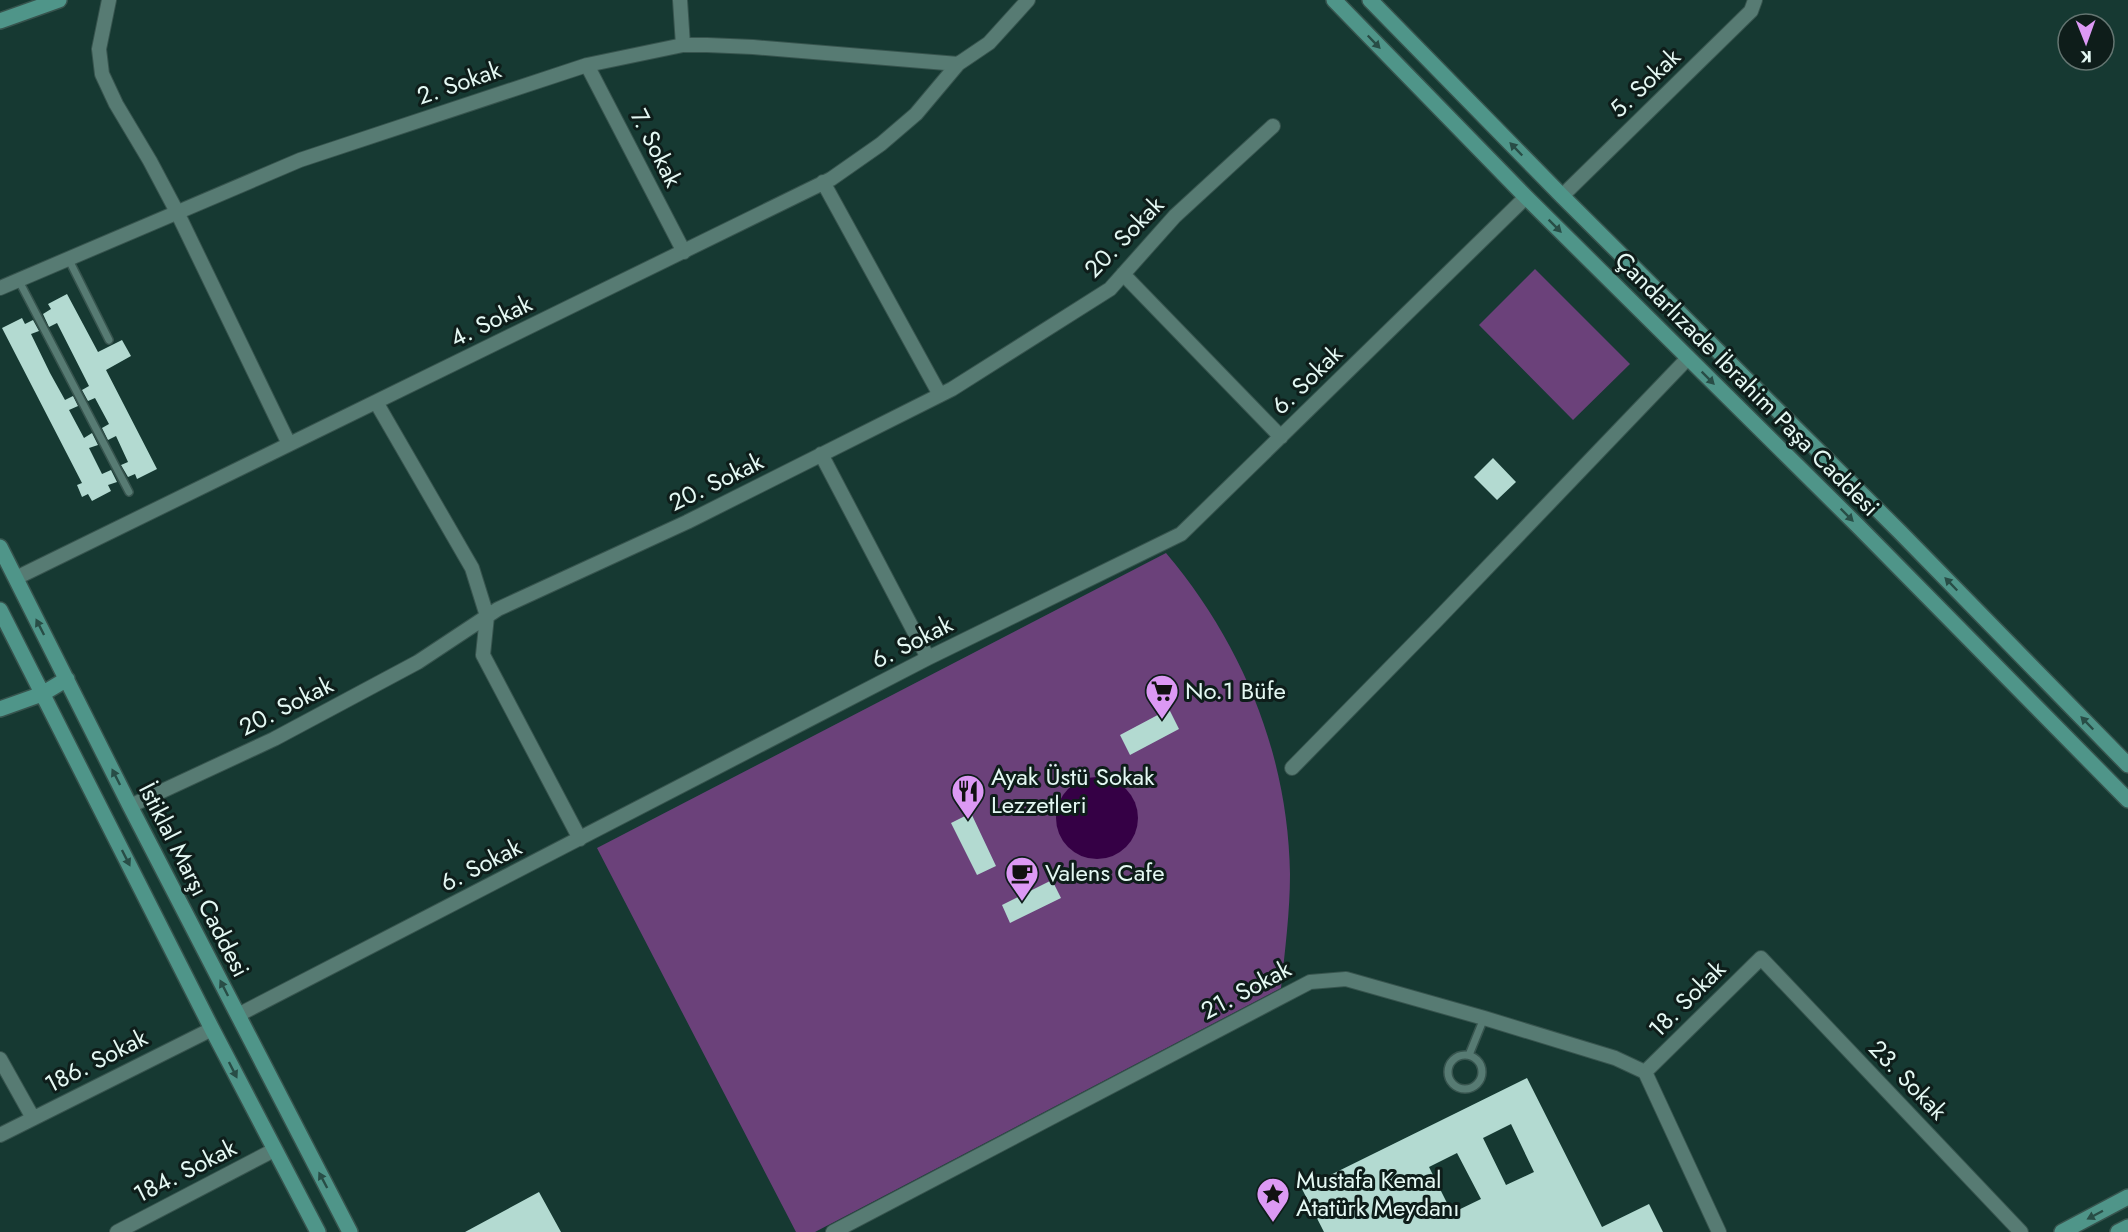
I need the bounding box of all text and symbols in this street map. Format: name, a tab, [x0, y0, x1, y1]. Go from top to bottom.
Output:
north arrow	[2056, 12, 2116, 72]
one-way arrow	[1367, 34, 1381, 48]
street label: 5. Sokak	[1601, 40, 1688, 125]
text: K	[2080, 45, 2092, 68]
street label: 2. Sokak	[412, 52, 506, 113]
street label: 7. Sokak	[622, 103, 691, 193]
one-way arrow	[1509, 142, 1523, 157]
street label: 20. Sokak	[1076, 188, 1172, 285]
one-way arrow	[1548, 219, 1563, 233]
street label: Çandarlızade İbrahim Paşa Caddesi	[1607, 243, 1888, 524]
street label: 4. Sokak	[444, 285, 538, 355]
street label: 6. Sokak	[1263, 336, 1350, 423]
one-way arrow	[1701, 371, 1715, 385]
street label: 20. Sokak	[663, 443, 769, 520]
one-way arrow	[1840, 508, 1855, 522]
one-way arrow	[1944, 576, 1958, 591]
street label: 6. Sokak	[865, 606, 959, 677]
one-way arrow	[36, 618, 45, 635]
street label: 20. Sokak	[233, 667, 339, 744]
supermarket icon: No.1 Büfe	[1144, 673, 1180, 720]
place label: No.1 Büfe	[1185, 673, 1286, 708]
one-way arrow	[2080, 716, 2094, 731]
place label: Ayak Üstü Sokak Lezzetleri	[991, 759, 1155, 822]
one-way arrow	[111, 769, 121, 786]
restaurant icon: Ayak Üstü Sokak Lezzetleri	[950, 773, 986, 820]
street label: İstiklal Marşı Caddesi	[130, 777, 259, 983]
street label: 6. Sokak	[434, 829, 528, 900]
one-way arrow	[121, 850, 130, 867]
cafe icon: Valens Cafe	[1004, 855, 1040, 902]
place label: Valens Cafe	[1045, 855, 1165, 890]
street label: 21. Sokak	[1194, 951, 1298, 1028]
street label: 18. Sokak	[1640, 952, 1734, 1045]
one-way arrow	[219, 979, 229, 996]
street label: 186. Sokak	[38, 1020, 154, 1101]
street label: 23. Sokak	[1861, 1032, 1956, 1128]
one-way arrow	[228, 1061, 238, 1078]
street label: 184. Sokak	[127, 1130, 243, 1211]
place label: Mustafa Kemal Atatürk Meydanı	[1296, 1162, 1460, 1225]
one-way arrow	[318, 1172, 328, 1189]
place icon: Mustafa Kemal Atatürk Meydanı	[1255, 1176, 1291, 1223]
one-way arrow	[2086, 1210, 2103, 1220]

